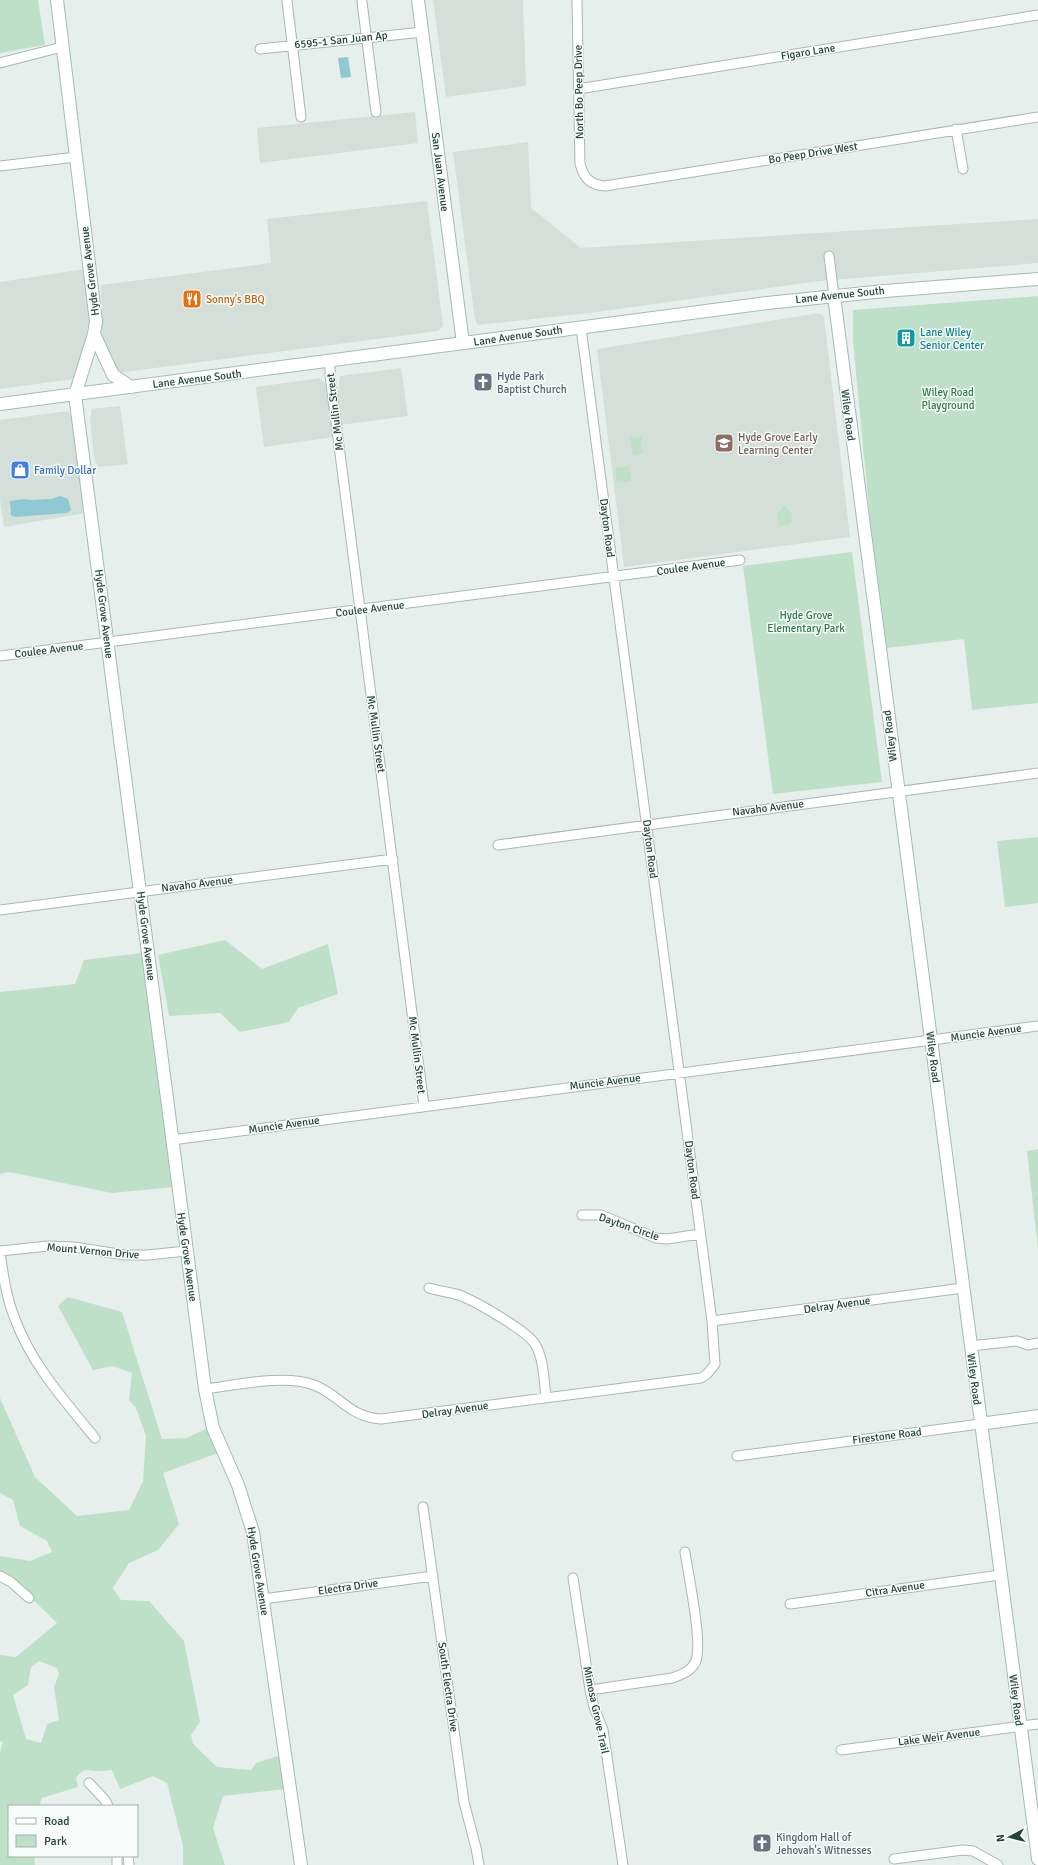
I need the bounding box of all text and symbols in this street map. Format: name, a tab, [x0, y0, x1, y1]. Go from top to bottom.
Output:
street label: 6595-1 San Juan Ap	[294, 29, 388, 51]
street label: Figaro Lane	[780, 41, 836, 63]
street label: North Bo Peep Drive	[572, 45, 586, 139]
street label: San Juan Avenue	[429, 132, 451, 212]
street label: Bo Peep Drive West	[767, 140, 859, 166]
street label: Hyde Grove Avenue	[78, 226, 102, 316]
street label: Lane Avenue South	[795, 284, 885, 306]
restaurant icon: Sonny's BBQ	[181, 288, 203, 310]
place label: Sonny's BBQ	[206, 293, 265, 306]
street label: Lane Avenue South	[473, 323, 563, 349]
place label: Lane Wiley Senior Center	[920, 326, 984, 352]
building icon: Lane Wiley Senior Center	[895, 327, 917, 349]
street label: Lane Avenue South	[152, 367, 242, 391]
place label: Hyde Park Baptist Church	[497, 370, 567, 396]
church icon: Hyde Park Baptist Church	[472, 371, 494, 393]
street label: Mc Mullin Street	[324, 372, 346, 451]
park label: Wiley Road Playground	[921, 386, 975, 412]
street label: Wiley Road	[838, 388, 858, 442]
place label: Hyde Grove Early Learning Center	[738, 431, 818, 457]
school or university icon: Hyde Grove Early Learning Center	[713, 432, 735, 454]
shop icon: Family Dollar	[9, 459, 31, 481]
place label: Family Dollar	[34, 464, 96, 477]
street label: Dayton Road	[597, 498, 617, 558]
street label: Coulee Avenue	[656, 556, 726, 578]
street label: Hyde Grove Avenue	[92, 569, 116, 659]
street label: Coulee Avenue	[335, 598, 405, 620]
park label: Hyde Grove Elementary Park	[767, 609, 845, 635]
street label: Coulee Avenue	[14, 639, 84, 661]
street label: Mc Mullin Street	[364, 695, 388, 774]
street label: Wiley Road	[880, 709, 900, 763]
street label: Navaho Avenue	[731, 797, 805, 819]
street label: Dayton Road	[640, 819, 660, 879]
street label: Navaho Avenue	[160, 873, 234, 895]
street label: Hyde Grove Avenue	[134, 891, 158, 981]
street label: Mc Mullin Street	[406, 1016, 428, 1095]
street label: Muncie Avenue	[950, 1022, 1022, 1044]
street label: Wiley Road	[923, 1030, 943, 1084]
street label: Muncie Avenue	[569, 1071, 641, 1093]
street label: Muncie Avenue	[248, 1114, 320, 1136]
street label: Dayton Road	[682, 1140, 702, 1200]
street label: Dayton Circle	[597, 1211, 661, 1243]
street label: Hyde Grove Avenue	[174, 1212, 200, 1302]
street label: Mount Vernon Drive	[46, 1240, 140, 1262]
street label: Delray Avenue	[803, 1294, 871, 1316]
street label: Wiley Road	[964, 1352, 984, 1406]
street label: Delray Avenue	[421, 1399, 489, 1421]
street label: Firestone Road	[852, 1425, 923, 1447]
street label: Hyde Grove Avenue	[245, 1526, 271, 1616]
street label: Electra Drive	[317, 1576, 379, 1598]
street label: Citra Avenue	[864, 1578, 926, 1600]
street label: South Electra Drive	[435, 1641, 461, 1733]
street label: Mimosa Grove Trail	[580, 1665, 612, 1755]
street label: Wiley Road	[1006, 1673, 1026, 1727]
street label: Lake Weir Avenue	[897, 1726, 981, 1748]
legend	[8, 1805, 138, 1857]
text: Road	[44, 1814, 70, 1829]
north arrow	[990, 1817, 1030, 1857]
place label: Kingdom Hall of Jehovah's Witnesses	[776, 1831, 872, 1857]
church icon: Kingdom Hall of Jehovah's Witnesses	[751, 1832, 773, 1854]
text: Park	[44, 1834, 67, 1849]
text: N	[994, 1834, 1007, 1843]

